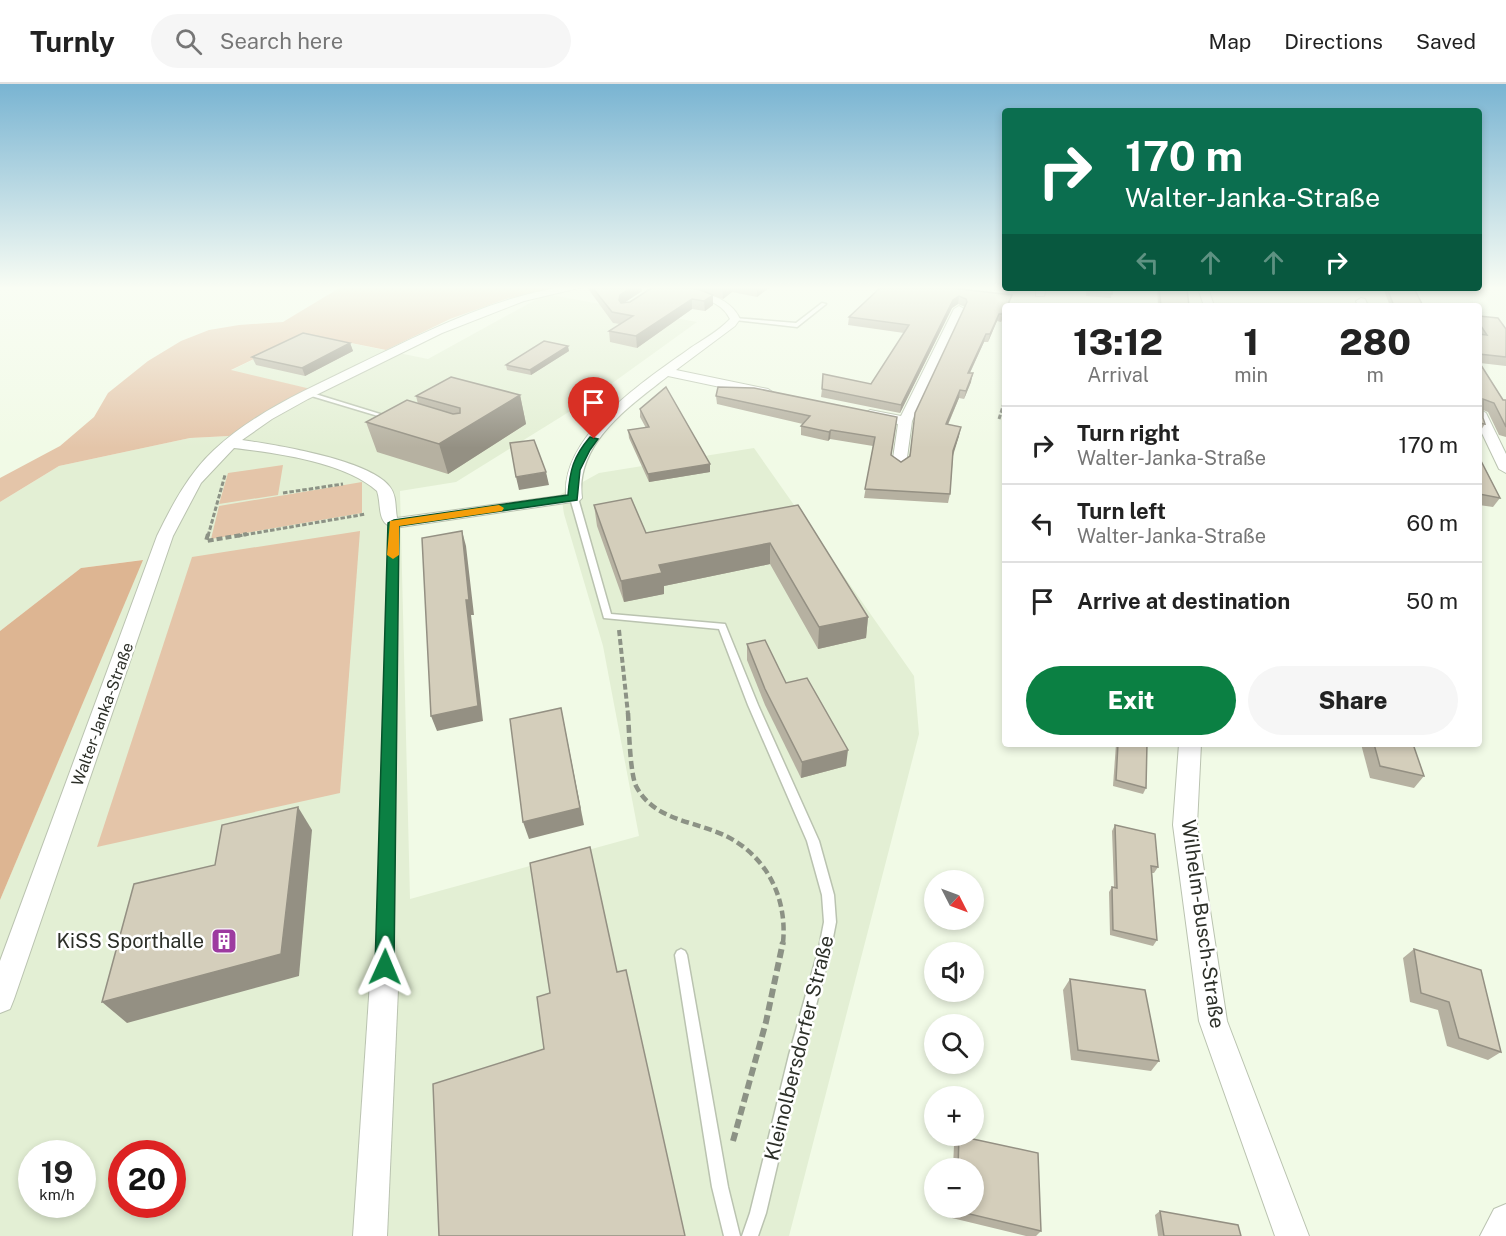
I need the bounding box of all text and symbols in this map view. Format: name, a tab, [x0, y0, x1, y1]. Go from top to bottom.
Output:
search box	[151, 14, 571, 68]
text: Turnly	[30, 25, 115, 58]
icon: search	[172, 25, 205, 58]
text: Search here	[220, 28, 343, 54]
text: Map	[1209, 29, 1251, 54]
text: Directions	[1284, 29, 1383, 54]
text: Saved	[1416, 29, 1476, 54]
text: 170 m	[1125, 131, 1243, 180]
icon: right	[1026, 132, 1104, 210]
text: Walter-Janka-Straße	[1125, 181, 1380, 213]
icon: left	[1131, 246, 1164, 279]
icon: ahead	[1194, 246, 1227, 279]
icon: ahead	[1257, 246, 1290, 279]
icon: right	[1320, 246, 1353, 279]
text: 13:12	[1073, 321, 1163, 363]
text: 1	[1243, 321, 1259, 363]
text: 280	[1339, 321, 1411, 363]
text: Arrival	[1087, 363, 1149, 387]
text: min	[1234, 363, 1268, 387]
text: m	[1366, 363, 1384, 387]
pin	[568, 377, 619, 439]
icon: arrive	[577, 386, 610, 419]
text: Turn right	[1077, 420, 1180, 446]
icon: right	[1026, 429, 1059, 462]
text: 170 m	[1398, 432, 1458, 458]
text: Walter-Janka-Straße	[1077, 446, 1266, 470]
text: Turn left	[1077, 498, 1166, 524]
icon: left	[1026, 507, 1059, 540]
text: 60 m	[1407, 510, 1458, 536]
text: Walter-Janka-Straße	[1077, 524, 1266, 548]
icon: arrive	[1026, 585, 1059, 618]
text: Arrive at destination	[1077, 588, 1290, 614]
text: 50 m	[1406, 588, 1458, 614]
street label: Walter-Janka-Straße	[68, 640, 137, 789]
button: Exit	[1026, 666, 1236, 735]
button: Share	[1248, 666, 1458, 735]
street label: Wilhelm-Busch-Straße	[1176, 818, 1230, 1030]
north arrow	[924, 870, 984, 930]
map controls	[924, 870, 984, 1218]
building icon: KiSS Sporthalle	[209, 926, 239, 956]
place label: KiSS Sporthalle	[56, 929, 204, 953]
street label: Kleinolbersdorfer Straße	[759, 933, 839, 1163]
position arrow	[353, 935, 417, 999]
button: sound	[924, 942, 984, 1002]
button: search	[924, 1014, 984, 1074]
button: +	[924, 1086, 984, 1146]
speed limit sign: 20	[108, 1140, 186, 1218]
text: 19	[41, 1154, 73, 1190]
button: −	[924, 1158, 984, 1218]
text: km/h	[39, 1186, 75, 1203]

